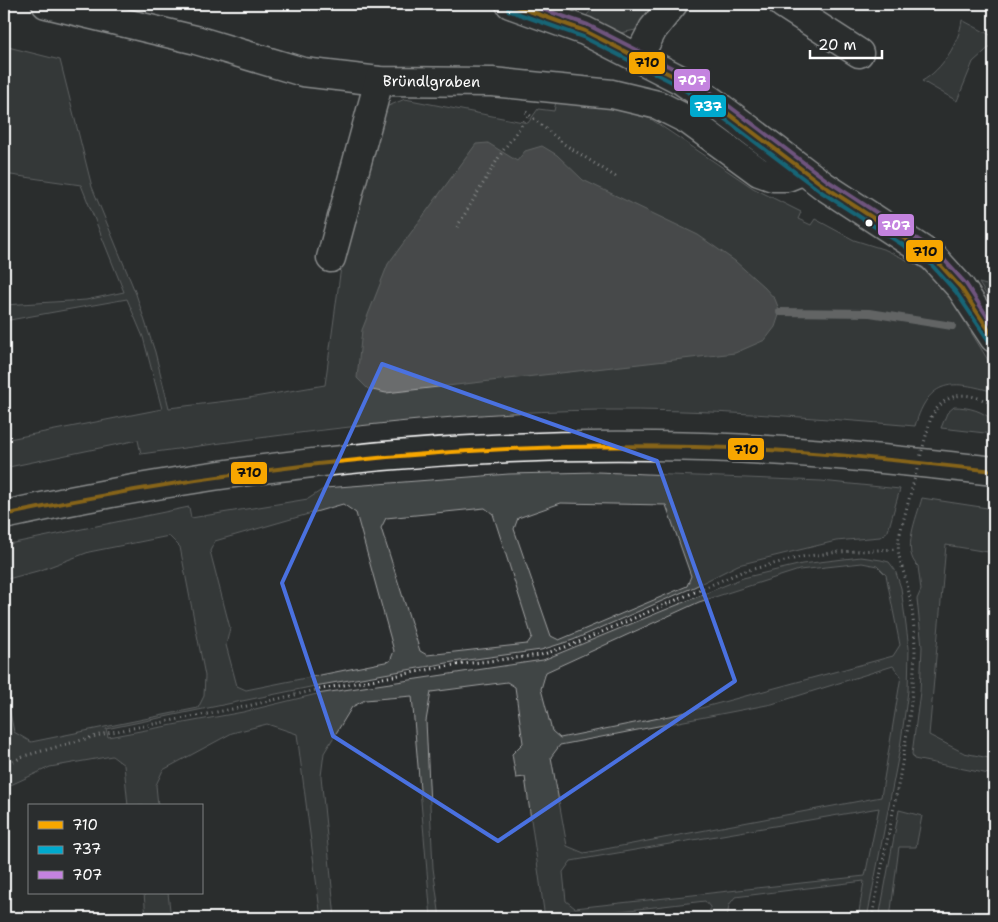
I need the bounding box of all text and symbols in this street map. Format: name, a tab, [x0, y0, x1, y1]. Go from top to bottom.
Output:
scale bar	[810, 28, 883, 60]
text: 20 m	[818, 35, 857, 55]
line badge: 710	[628, 51, 666, 75]
text: 710	[635, 53, 660, 71]
line badge: 707	[673, 68, 711, 92]
street label: Bründlgraben	[383, 71, 480, 92]
text: 707	[677, 71, 707, 89]
line badge: 737	[689, 94, 727, 118]
text: 737	[694, 97, 722, 115]
line badge: 707	[877, 213, 915, 237]
text: 707	[881, 216, 911, 234]
unlabelled marker	[864, 218, 874, 228]
line badge: 710	[905, 239, 944, 263]
text: 710	[913, 242, 938, 260]
line badge: 710	[727, 437, 765, 461]
text: 710	[734, 440, 759, 458]
line badge: 710	[230, 461, 268, 485]
text: 710	[237, 463, 262, 481]
legend	[28, 804, 202, 894]
text: 710	[72, 815, 98, 835]
text: 737	[72, 839, 101, 859]
text: 707	[72, 865, 102, 885]

